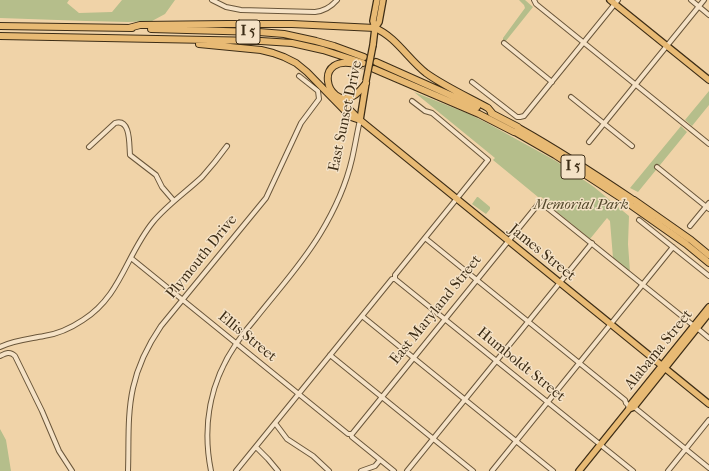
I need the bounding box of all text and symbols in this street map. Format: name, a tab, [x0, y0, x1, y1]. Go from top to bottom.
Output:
road number: I 5	[236, 20, 260, 44]
street label: East Sunset Drive	[325, 59, 367, 173]
road number: I 5	[561, 155, 585, 179]
park label: Memorial Park	[533, 196, 629, 214]
street label: Plymouth Drive	[163, 211, 241, 303]
street label: James Street	[505, 221, 579, 285]
street label: East Maryland Street	[386, 252, 486, 368]
street label: Alabama Street	[621, 306, 697, 394]
street label: Ellis Street	[214, 308, 280, 366]
street label: Humboldt Street	[473, 324, 569, 406]

